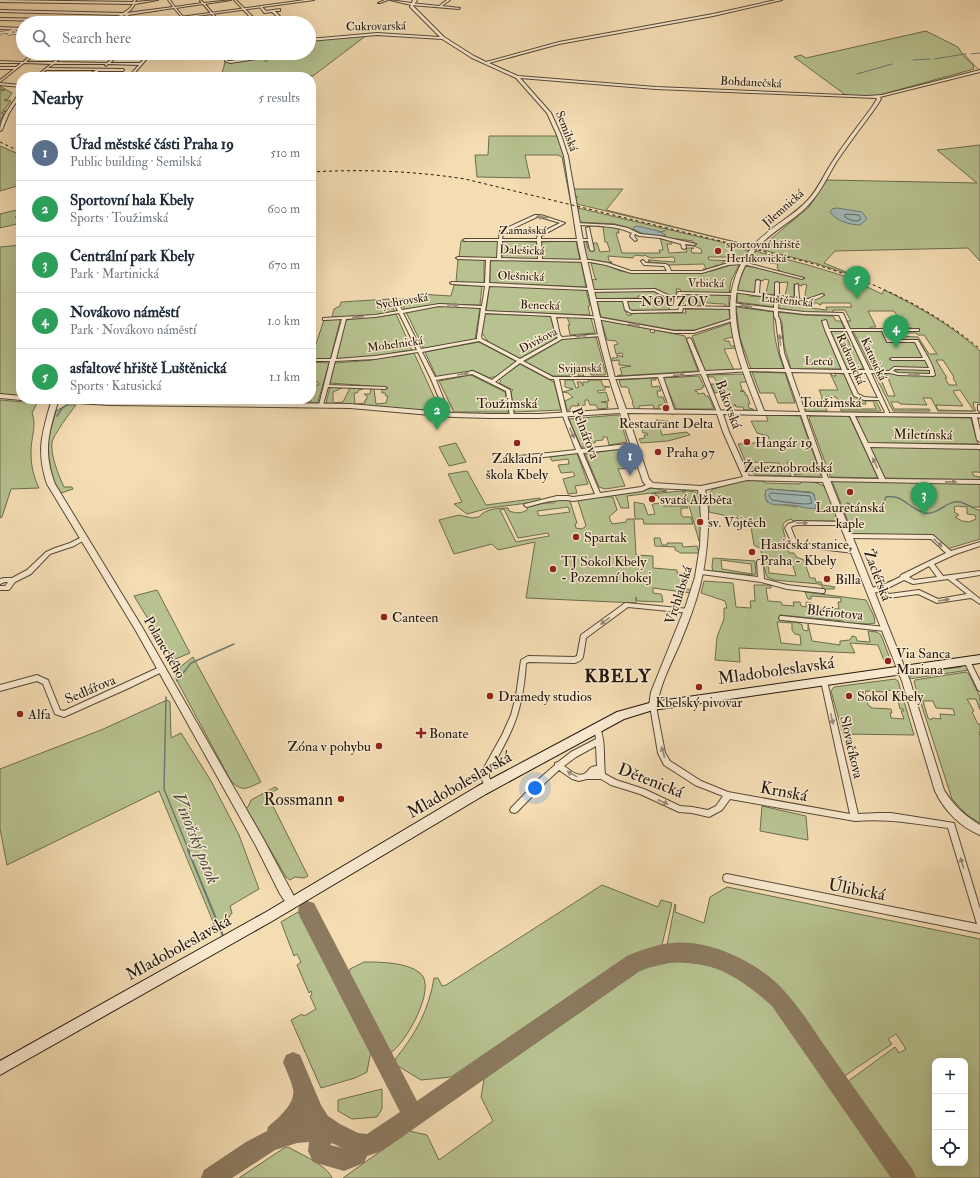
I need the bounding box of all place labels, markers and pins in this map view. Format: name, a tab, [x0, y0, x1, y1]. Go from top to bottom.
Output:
place label: sportovní hřiště Herlíkovická	[726, 237, 800, 266]
marker: sportovní hřiště Herlíkovická	[713, 246, 723, 256]
pin: 5	[844, 266, 870, 299]
pin: 4	[883, 315, 909, 348]
pin: 2	[424, 397, 450, 430]
marker: Restaurant Delta	[661, 403, 671, 413]
place label: Restaurant Delta	[619, 415, 714, 432]
place label: Hangár 19	[755, 434, 812, 451]
marker: Hangár 19	[742, 437, 752, 447]
marker: Základní škola Kbely	[512, 438, 522, 448]
pin: 1	[617, 443, 643, 476]
place label: Praha 97	[666, 444, 715, 461]
marker: Praha 97	[653, 447, 663, 457]
place label: Základní škola Kbely	[486, 450, 549, 484]
pin: 3	[911, 482, 937, 515]
marker: Lauretánská kaple	[845, 487, 855, 497]
place label: svatá Alžběta	[660, 491, 732, 508]
marker: svatá Alžběta	[647, 494, 657, 504]
place label: Lauretánská kaple	[816, 499, 885, 533]
place label: sv. Vojtěch	[708, 514, 767, 531]
marker: sv. Vojtěch	[695, 517, 705, 527]
place label: Spartak	[584, 529, 627, 547]
marker: Spartak	[571, 532, 581, 542]
place label: Hasičská stanice, Praha - Kbely	[760, 536, 852, 570]
marker: Hasičská stanice, Praha - Kbely	[747, 547, 757, 557]
place label: TJ Sokol Kbely - Pozemní hokej	[561, 553, 651, 586]
marker: TJ Sokol Kbely - Pozemní hokej	[548, 564, 558, 574]
place label: Billa	[835, 571, 861, 588]
marker: Billa	[822, 574, 832, 584]
place label: Canteen	[392, 609, 439, 626]
marker: Canteen	[379, 612, 389, 622]
place label: Via Sanca Mariana	[896, 645, 951, 678]
marker: Via Sanca Mariana	[883, 656, 893, 666]
marker: Kbelský pivovar	[694, 682, 704, 692]
place label: Dramedy studios	[498, 688, 592, 706]
place label: Sokol Kbely	[857, 688, 924, 706]
marker: Dramedy studios	[485, 691, 495, 701]
marker: Sokol Kbely	[844, 691, 854, 701]
place label: Kbelský pivovar	[656, 694, 743, 712]
place label: Alfa	[27, 706, 51, 723]
marker: Alfa	[15, 709, 25, 719]
place label: Bonate	[429, 725, 468, 742]
marker: Bonate	[416, 728, 426, 738]
place label: Zóna v pohybu	[288, 738, 371, 756]
marker: Zóna v pohybu	[374, 741, 384, 751]
place label: Rossmann	[263, 789, 333, 810]
marker: Rossmann	[336, 794, 346, 804]

